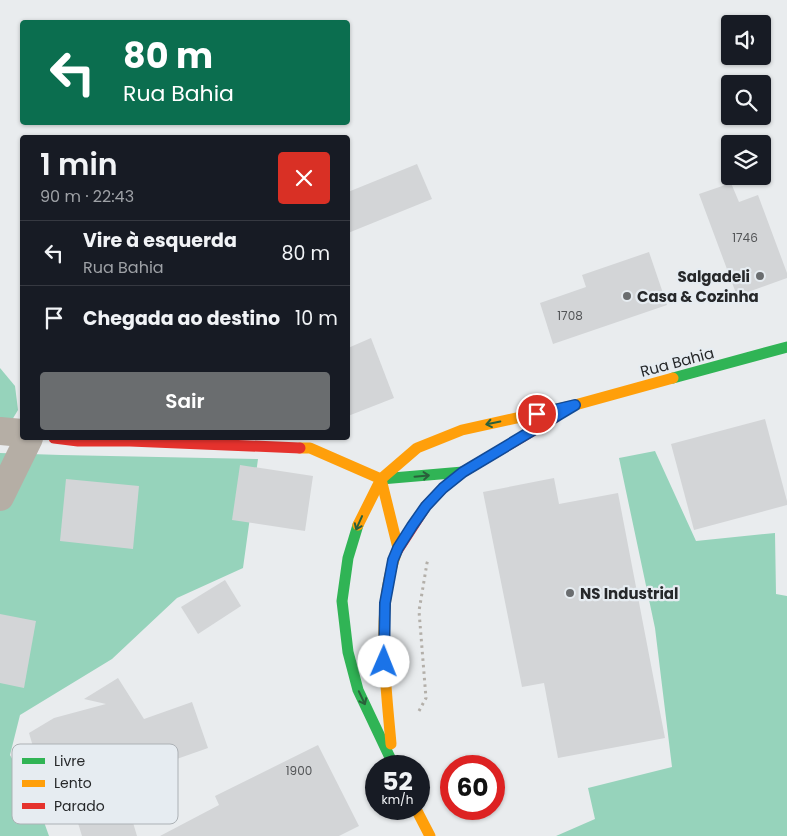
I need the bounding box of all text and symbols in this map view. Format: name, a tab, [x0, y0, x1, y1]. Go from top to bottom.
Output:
map controls	[721, 15, 771, 185]
button: sound	[721, 15, 771, 65]
text: 80 m	[123, 31, 213, 80]
icon: left	[40, 40, 105, 105]
button: search	[721, 75, 771, 125]
text: Rua Bahia	[123, 78, 234, 109]
button: layers	[721, 135, 771, 185]
text: 1 min	[40, 143, 118, 186]
button: close	[278, 152, 330, 204]
text: 90 m · 22:43	[40, 185, 134, 208]
text: Vire à esquerda	[83, 227, 237, 254]
house number: 1746	[732, 229, 758, 246]
icon: left	[40, 239, 68, 267]
text: 80 m	[281, 240, 330, 267]
text: Rua Bahia	[83, 256, 164, 279]
place label: Salgadeli	[678, 266, 750, 287]
marker: Salgadeli	[754, 270, 766, 282]
place label: Casa & Cozinha	[637, 286, 759, 307]
marker: Casa & Cozinha	[621, 290, 633, 302]
icon: arrive	[40, 304, 68, 332]
text: Chegada ao destino	[83, 305, 280, 332]
text: 10 m	[295, 305, 338, 332]
house number: 1708	[557, 307, 583, 324]
street label: Rua Bahia	[638, 342, 716, 382]
button: Sair	[40, 372, 330, 430]
pin	[516, 393, 558, 435]
icon: arrive	[523, 400, 551, 428]
one-way arrow	[486, 419, 502, 428]
one-way arrow	[414, 471, 430, 480]
one-way arrow	[354, 515, 364, 530]
place label: NS Industrial	[580, 583, 678, 604]
marker: NS Industrial	[564, 587, 576, 599]
position arrow	[357, 635, 409, 687]
one-way arrow	[358, 690, 367, 705]
legend	[12, 744, 178, 824]
text: Livre	[54, 751, 86, 771]
speed limit sign: 60	[440, 755, 505, 820]
house number: 1900	[286, 762, 312, 779]
text: 52	[382, 764, 413, 799]
text: Lento	[54, 773, 92, 793]
text: km/h	[382, 791, 413, 808]
text: Parado	[54, 796, 105, 816]

